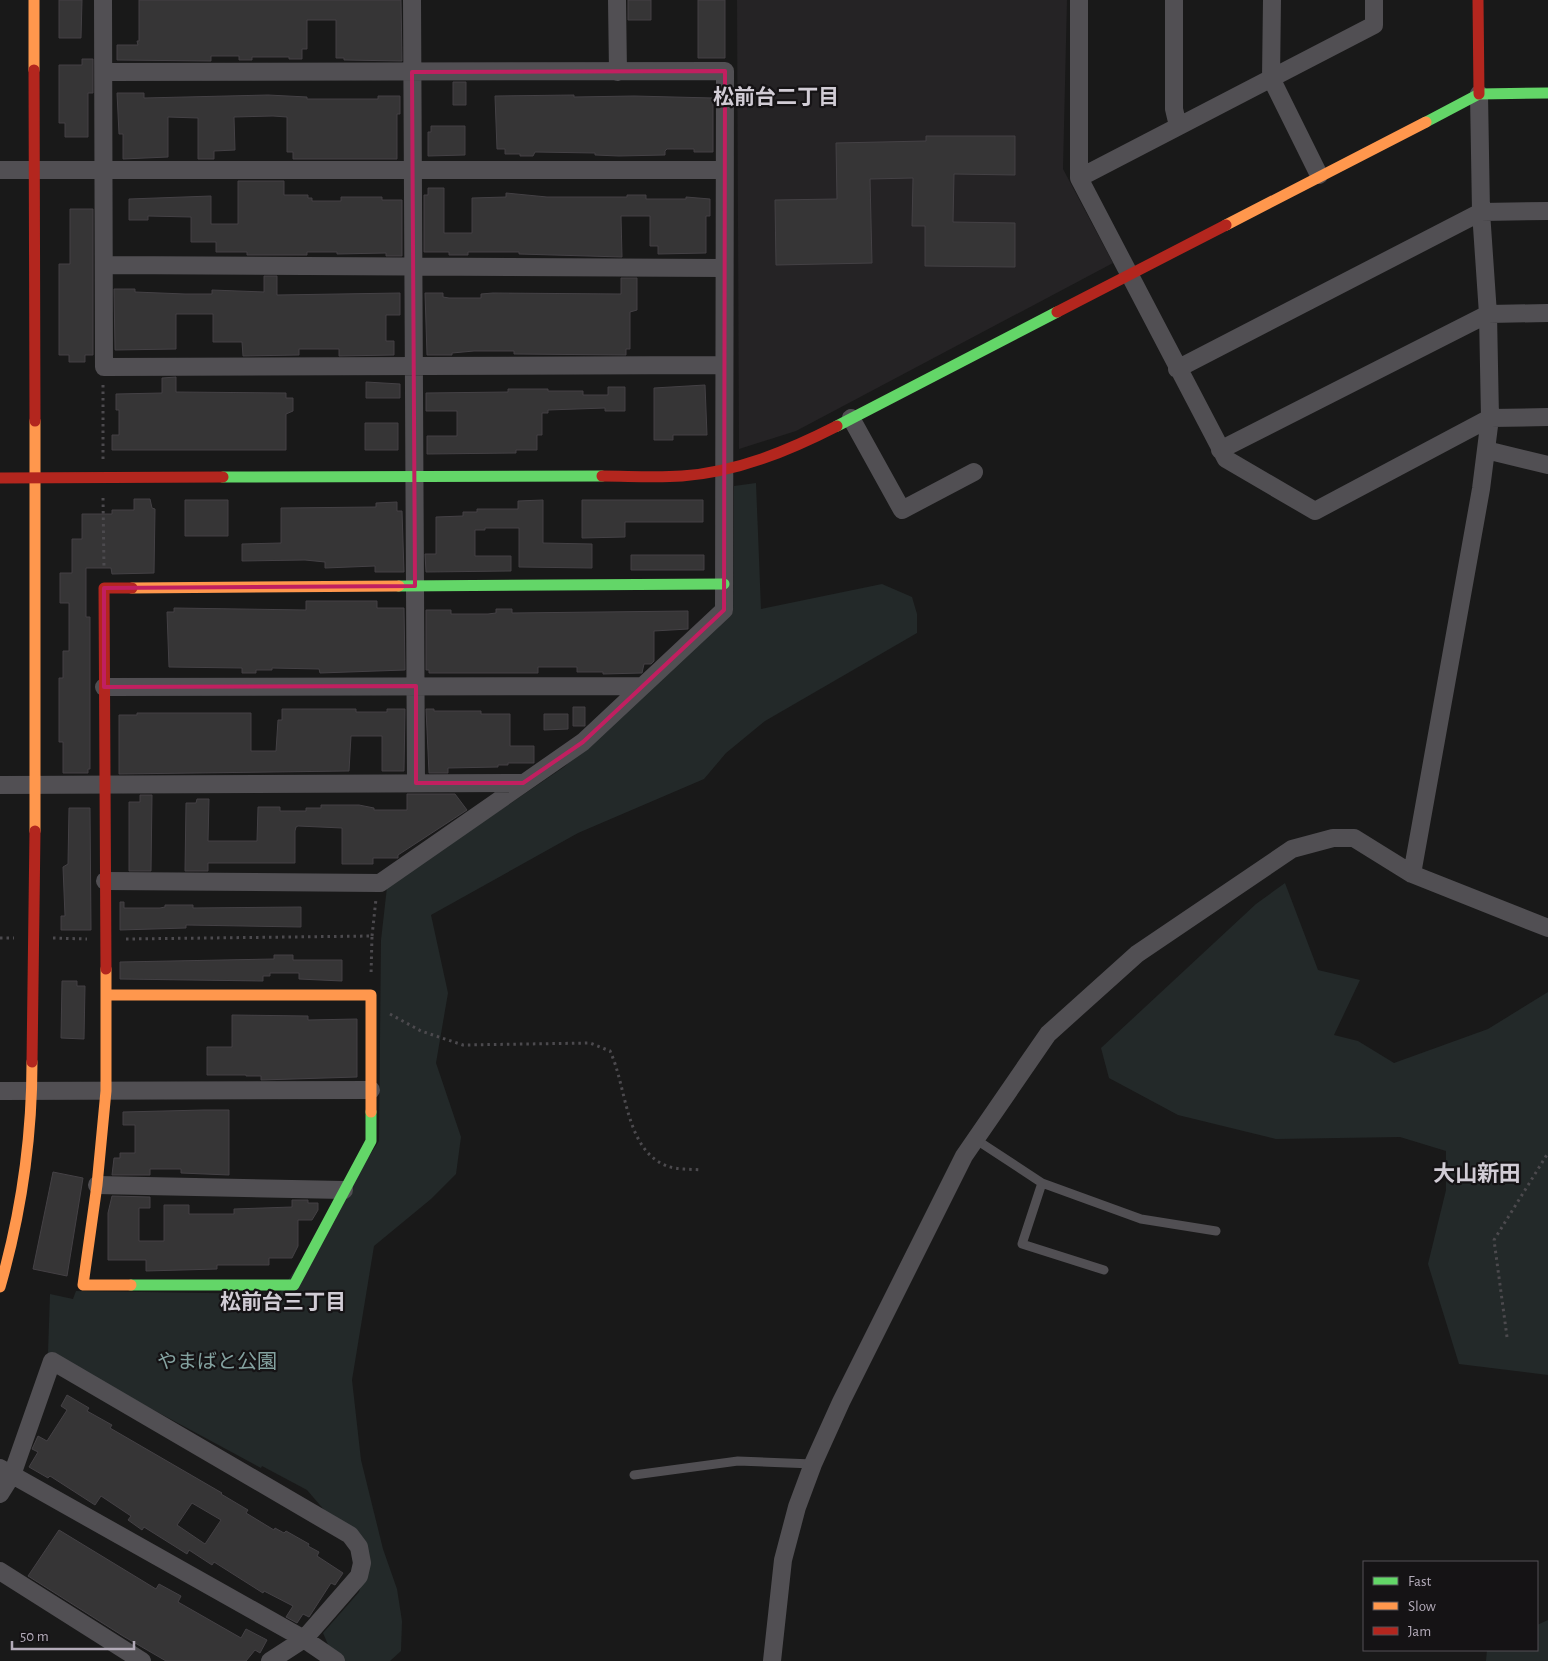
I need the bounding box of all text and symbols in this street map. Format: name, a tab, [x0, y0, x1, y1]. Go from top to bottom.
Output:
district label: 松前台二丁目	[713, 85, 839, 108]
district label: 大山新田	[1433, 1162, 1521, 1185]
district label: 松前台三丁目	[220, 1290, 346, 1313]
park label: やまばと公園	[157, 1351, 277, 1372]
legend	[1363, 1561, 1538, 1651]
text: Fast	[1408, 1574, 1432, 1589]
text: Slow	[1408, 1599, 1436, 1614]
scale bar	[12, 1618, 135, 1650]
text: Jam	[1408, 1624, 1431, 1639]
text: 50 m	[20, 1629, 49, 1644]

